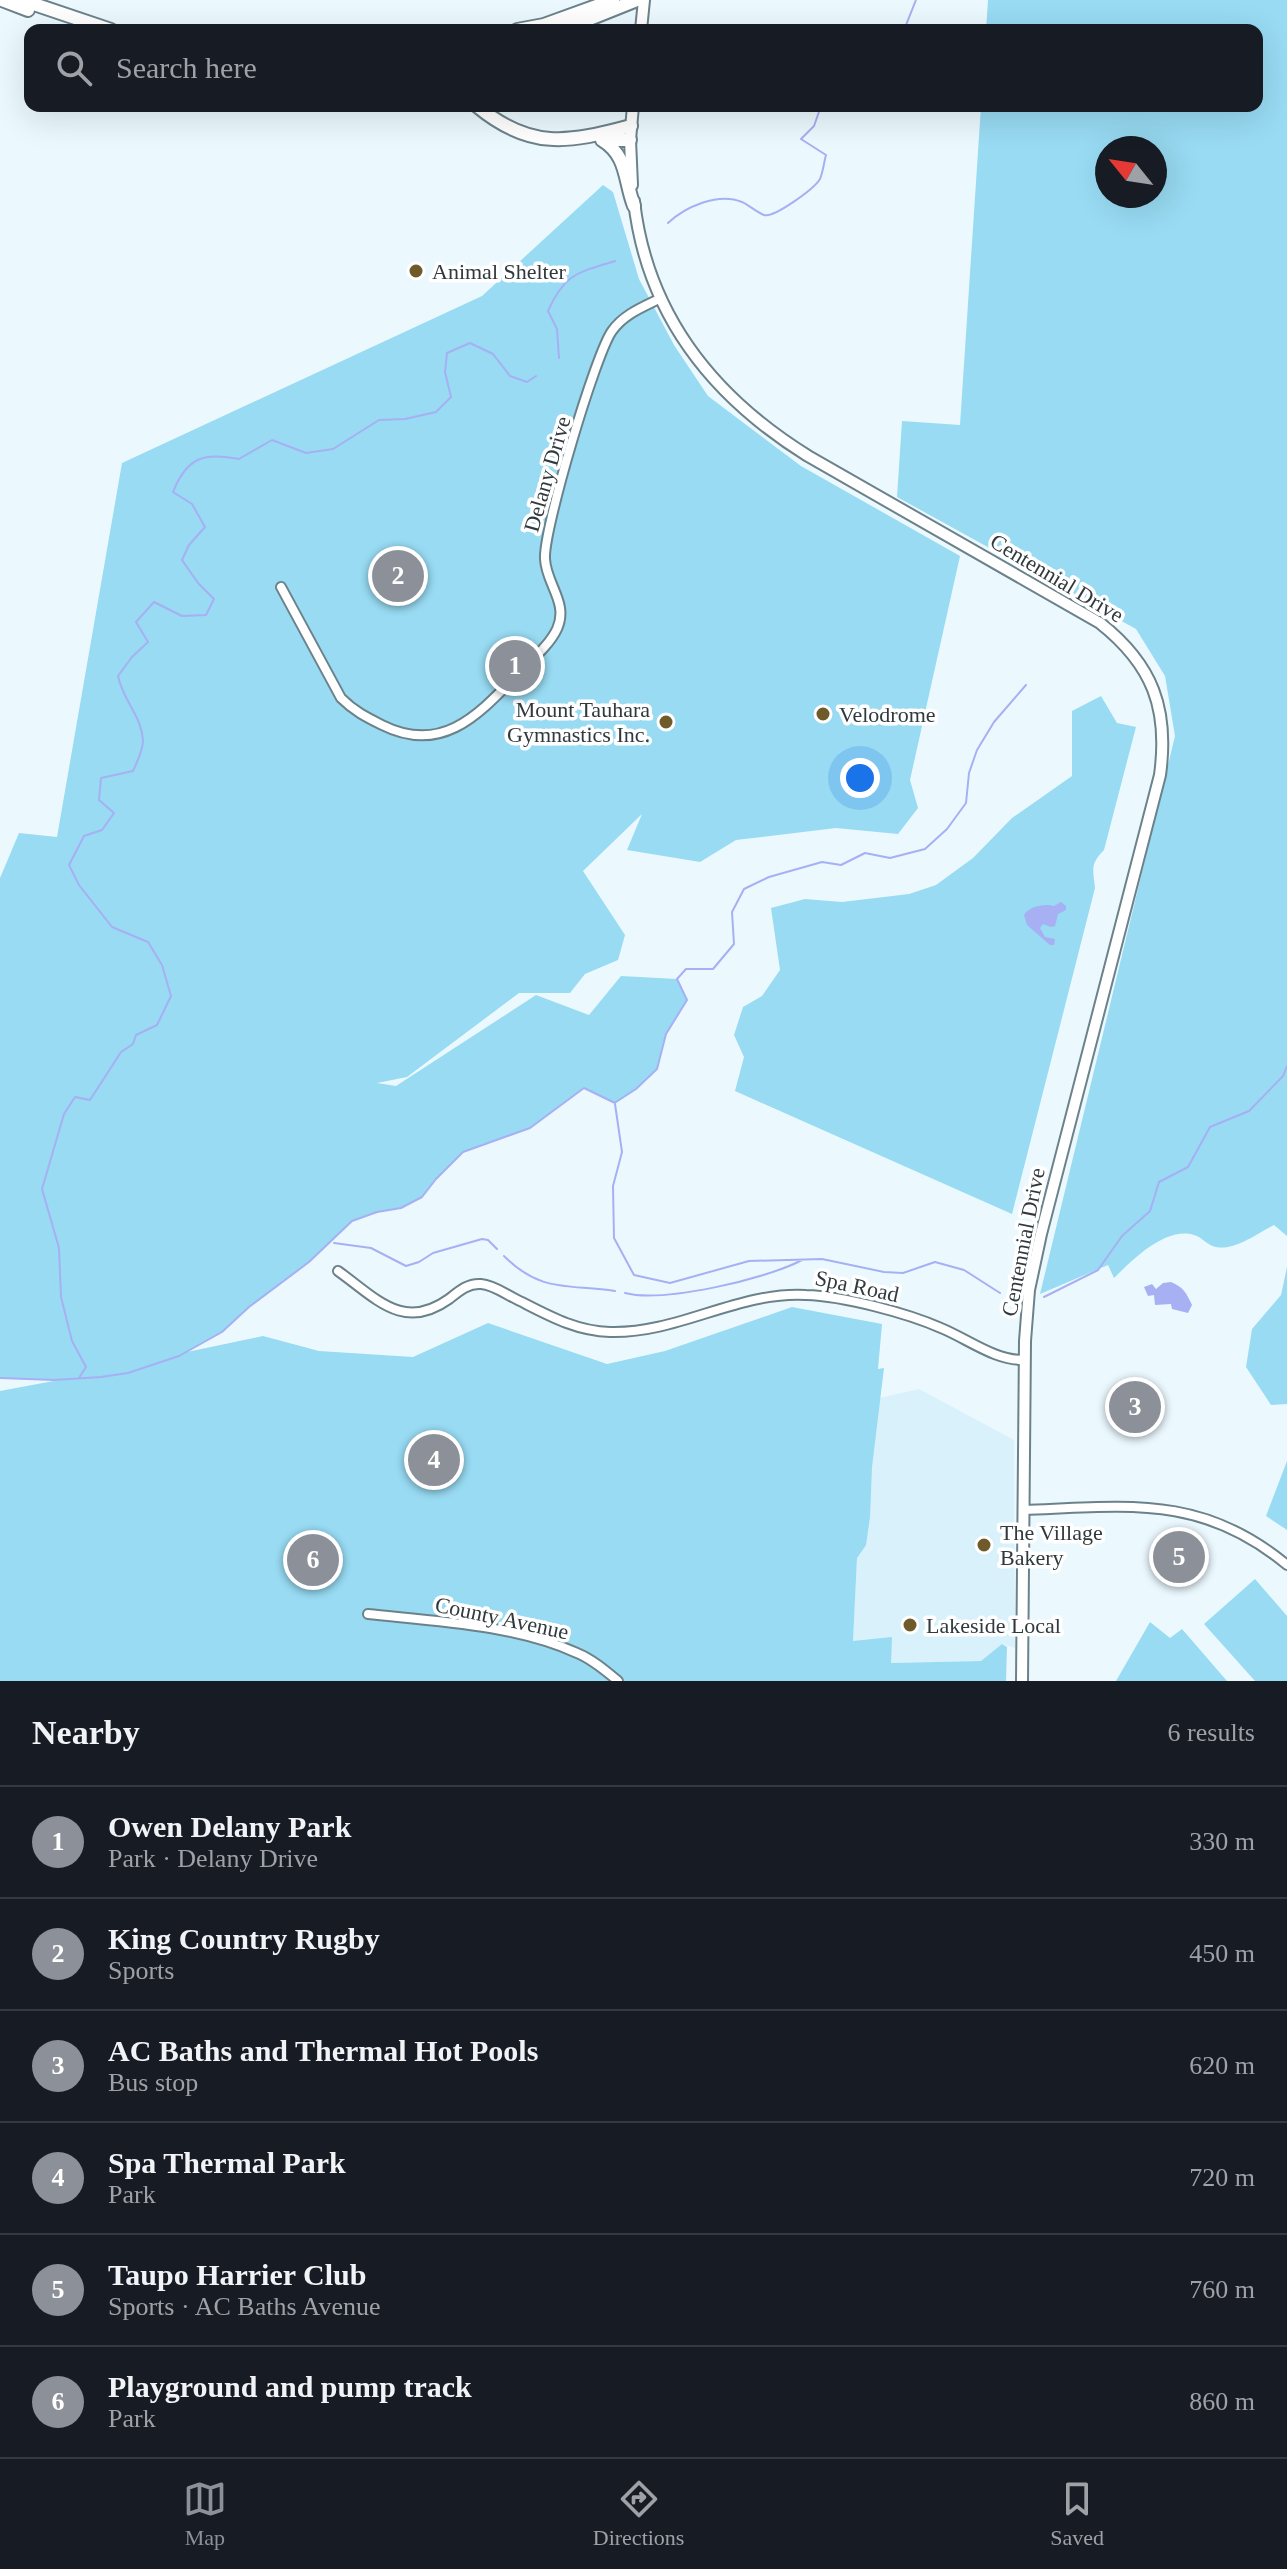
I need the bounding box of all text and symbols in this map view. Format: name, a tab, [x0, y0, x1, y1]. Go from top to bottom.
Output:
search box	[24, 24, 1263, 112]
icon: search	[52, 46, 96, 90]
text: Search here	[116, 51, 257, 84]
north arrow	[1095, 136, 1167, 208]
place label: Animal Shelter	[432, 259, 566, 284]
marker: Animal Shelter	[407, 262, 425, 280]
street label: Delany Drive	[519, 413, 575, 535]
street label: Centennial Drive	[986, 528, 1128, 628]
pin: 2	[372, 546, 424, 606]
pin: 1	[489, 636, 541, 696]
place label: Mount Tauhara Gymnastics Inc.	[507, 697, 650, 747]
place label: Velodrome	[839, 702, 936, 727]
marker: Velodrome	[814, 705, 832, 723]
marker: Mount Tauhara Gymnastics Inc.	[657, 713, 675, 731]
your location	[840, 758, 880, 798]
street label: Centennial Drive	[996, 1166, 1050, 1318]
street label: Spa Road	[813, 1265, 901, 1307]
pin: 3	[1109, 1377, 1161, 1437]
pin: 4	[408, 1430, 460, 1490]
place label: The Village Bakery	[1000, 1520, 1103, 1570]
pin: 5	[1153, 1527, 1205, 1587]
pin: 6	[287, 1530, 339, 1590]
marker: The Village Bakery	[975, 1536, 993, 1554]
street label: County Avenue	[433, 1592, 571, 1644]
place label: Lakeside Local	[926, 1613, 1061, 1638]
marker: Lakeside Local	[901, 1616, 919, 1634]
text: Nearby	[32, 1714, 140, 1751]
text: 6 results	[1168, 1718, 1255, 1747]
text: Owen Delany Park	[108, 1810, 351, 1843]
text: 1	[52, 1827, 65, 1856]
text: 330 m	[1189, 1827, 1255, 1856]
text: Park · Delany Drive	[108, 1844, 318, 1873]
text: King Country Rugby	[108, 1922, 380, 1955]
text: 2	[52, 1939, 65, 1968]
text: 450 m	[1189, 1939, 1255, 1968]
text: Sports	[108, 1956, 174, 1985]
text: AC Baths and Thermal Hot Pools	[108, 2034, 538, 2067]
text: 3	[52, 2051, 65, 2080]
text: 620 m	[1189, 2051, 1255, 2080]
text: Bus stop	[108, 2068, 198, 2097]
text: Spa Thermal Park	[108, 2146, 346, 2179]
text: 4	[52, 2163, 65, 2192]
text: 720 m	[1189, 2163, 1255, 2192]
text: Park	[108, 2180, 156, 2209]
text: Taupo Harrier Club	[108, 2258, 366, 2291]
text: 5	[52, 2275, 65, 2304]
text: 760 m	[1189, 2275, 1255, 2304]
text: Sports · AC Baths Avenue	[108, 2292, 381, 2321]
text: Playground and pump track	[108, 2370, 472, 2403]
text: 6	[52, 2387, 65, 2416]
text: 860 m	[1189, 2387, 1255, 2416]
text: Park	[108, 2404, 156, 2433]
tab: Map	[183, 2477, 227, 2551]
tab: Directions	[593, 2477, 684, 2551]
tab: Saved	[1050, 2477, 1104, 2551]

